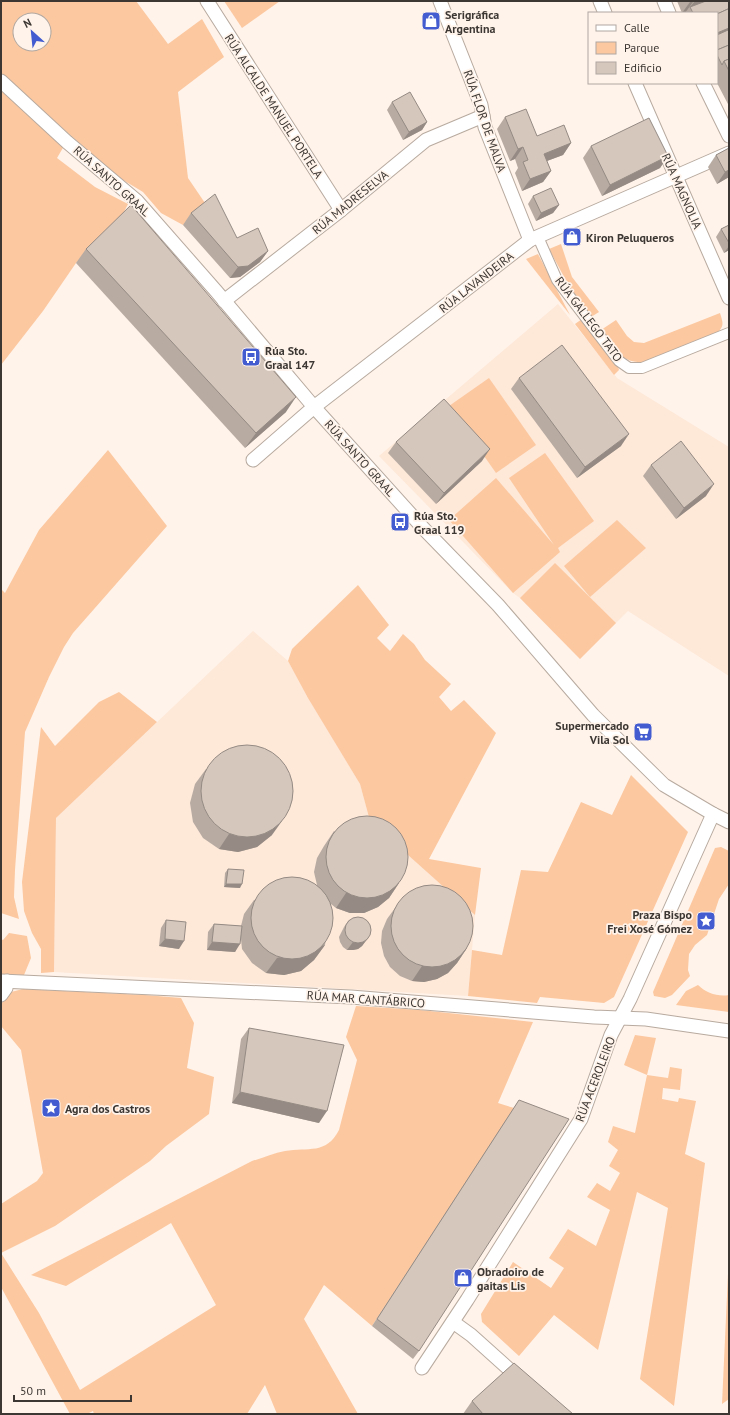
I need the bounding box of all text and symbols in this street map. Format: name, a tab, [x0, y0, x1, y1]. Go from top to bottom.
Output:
place label: Serigráfica Argentina	[445, 7, 499, 36]
shop icon: Serigráfica Argentina	[420, 10, 442, 32]
north arrow	[12, 12, 52, 52]
legend	[588, 12, 718, 84]
text: N	[21, 15, 34, 31]
text: Calle	[624, 20, 650, 35]
street label: RÚA ALCALDE MANUEL PORTELA	[222, 31, 326, 181]
text: Parque	[624, 40, 659, 55]
text: Edificio	[624, 60, 662, 75]
street label: RÚA FLOR DE MALVA	[460, 68, 510, 174]
street label: RÚA SANTO GRAAL	[71, 143, 153, 219]
street label: RÚA MAGNOLIA	[659, 151, 705, 231]
street label: RÚA MADRESELVA	[309, 167, 391, 237]
shop icon: Kiron Peluqueros	[561, 226, 583, 248]
place label: Kiron Peluqueros	[586, 230, 674, 245]
street label: RÚA LAVANDEIRA	[436, 248, 516, 316]
street label: RÚA GALLEGO TATO	[552, 273, 626, 365]
place label: Rúa Sto. Graal 147	[265, 343, 316, 372]
bus stop icon: Rúa Sto. Graal 147	[240, 346, 262, 368]
street label: RÚA SANTO GRAAL	[322, 417, 398, 499]
place label: Rúa Sto. Graal 119	[414, 508, 465, 537]
bus stop icon: Rúa Sto. Graal 119	[389, 511, 411, 533]
place label: Supermercado Vila Sol	[555, 718, 630, 747]
supermarket icon: Supermercado Vila Sol	[632, 721, 654, 743]
place label: Praza Bispo Frei Xosé Gómez	[607, 907, 693, 936]
place icon: Praza Bispo Frei Xosé Gómez	[695, 910, 717, 932]
street label: RÚA MAR CANTÁBRICO	[306, 987, 426, 1011]
street label: RÚA ACEROLEIRO	[572, 1034, 618, 1124]
place icon: Agra dos Castros	[40, 1097, 62, 1119]
place label: Agra dos Castros	[65, 1101, 150, 1116]
place label: Obradoiro de gaitas Lis	[477, 1264, 544, 1293]
shop icon: Obradoiro de gaitas Lis	[452, 1267, 474, 1289]
scale bar	[14, 1377, 131, 1403]
text: 50 m	[20, 1383, 46, 1398]

